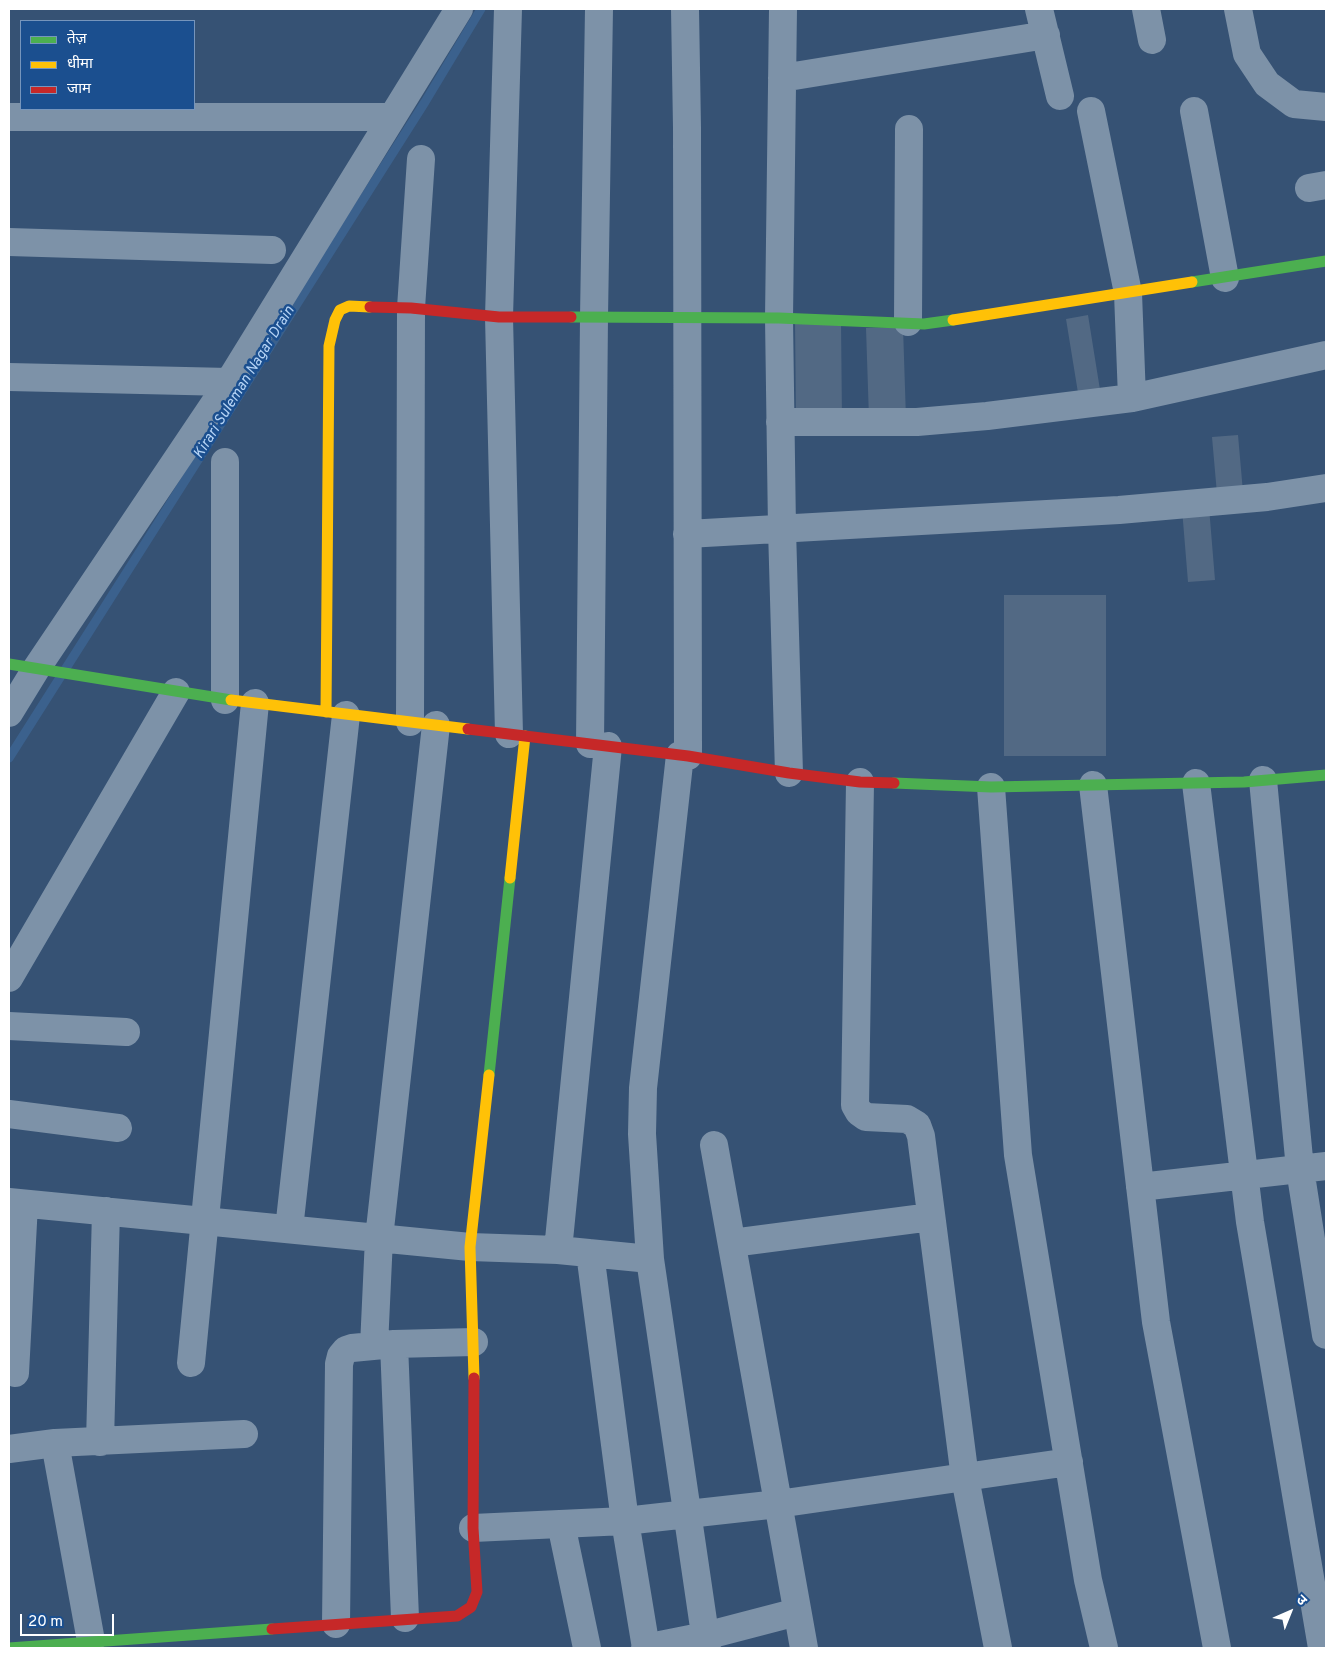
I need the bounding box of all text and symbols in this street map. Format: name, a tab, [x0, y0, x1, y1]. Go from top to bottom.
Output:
legend	[20, 20, 195, 110]
text: तेज़	[67, 30, 87, 49]
text: धीमा	[67, 55, 93, 74]
text: जाम	[67, 80, 91, 99]
water label: Kirari Suleman Nagar Drain	[191, 303, 299, 463]
north arrow	[1265, 1587, 1315, 1637]
text: उ	[1292, 1592, 1310, 1610]
scale bar	[22, 1604, 116, 1636]
text: 20 m	[28, 1613, 63, 1632]

